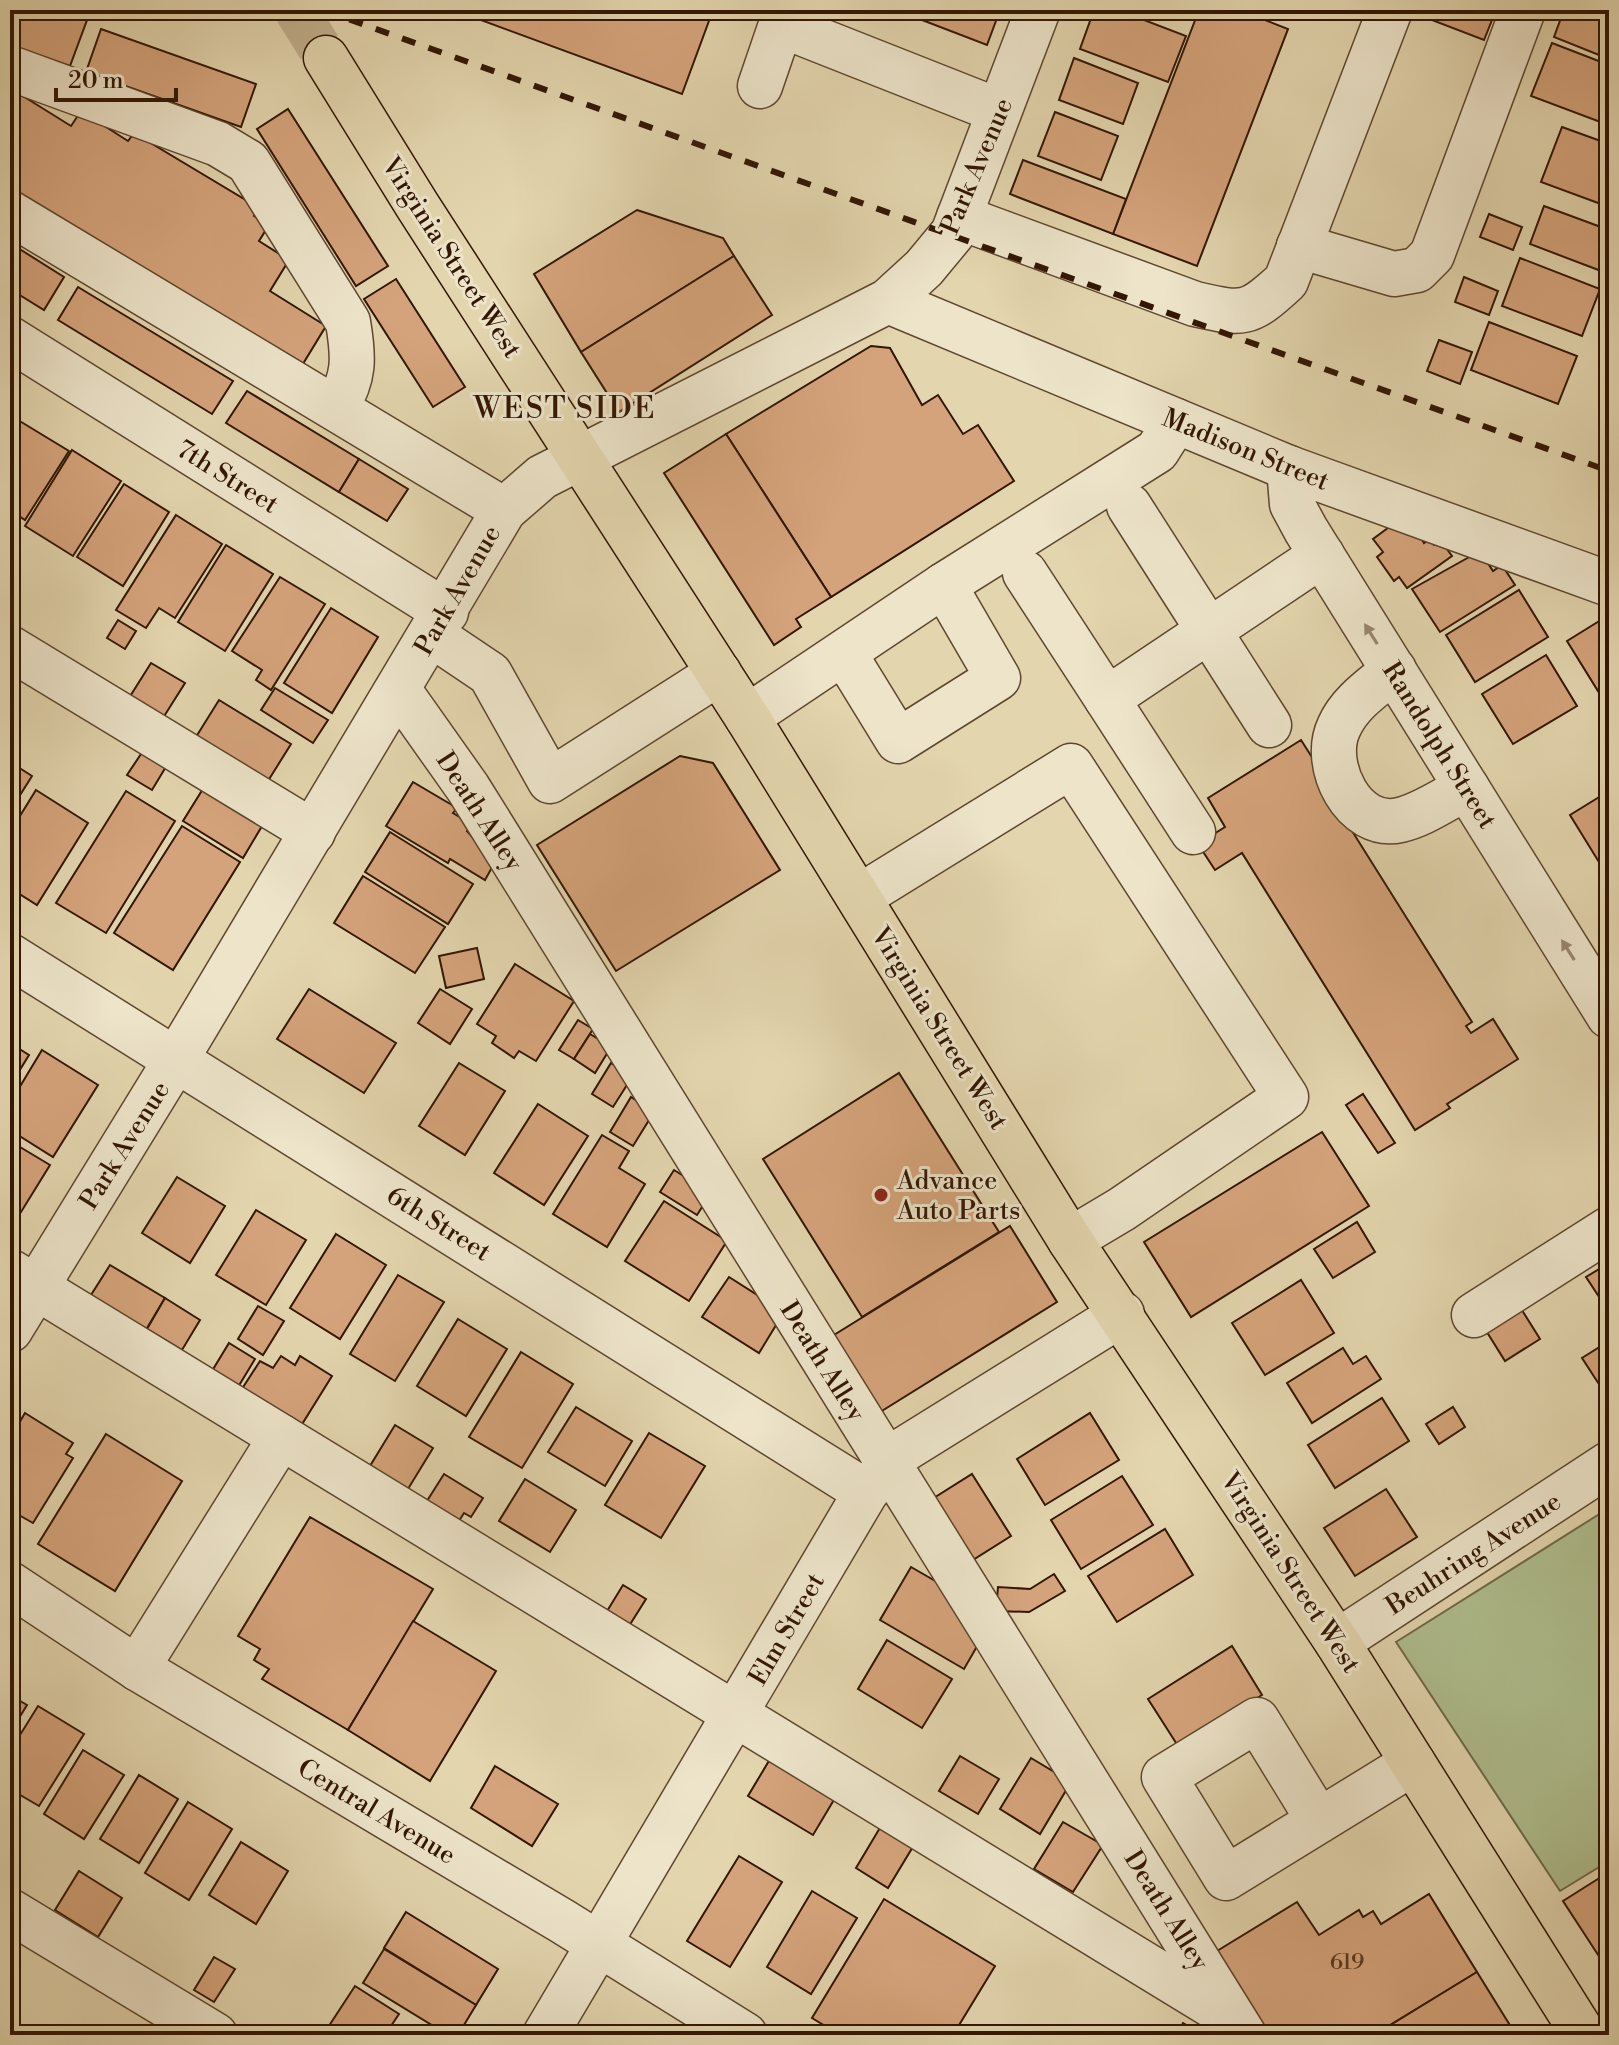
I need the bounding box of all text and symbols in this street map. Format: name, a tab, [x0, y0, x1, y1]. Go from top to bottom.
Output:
scale bar	[56, 52, 176, 102]
text: 20 m	[68, 66, 124, 96]
street label: Park Avenue	[934, 93, 1020, 239]
street label: Virginia Street West	[374, 150, 528, 364]
district label: WEST SIDE	[473, 390, 657, 428]
street label: Madison Street	[1158, 402, 1334, 498]
street label: 7th Street	[171, 433, 284, 521]
street label: Park Avenue	[408, 520, 508, 661]
one-way arrow	[1365, 623, 1379, 645]
street label: Randolph Street	[1375, 656, 1503, 835]
street label: Death Alley	[429, 746, 530, 877]
street label: Virginia Street West	[863, 920, 1015, 1136]
one-way arrow	[1561, 939, 1575, 961]
street label: Park Avenue	[73, 1076, 177, 1216]
place label: Advance Auto Parts	[896, 1165, 1020, 1227]
street label: 6th Street	[380, 1179, 496, 1268]
marker: Advance Auto Parts	[872, 1186, 890, 1204]
street label: Death Alley	[773, 1295, 872, 1428]
street label: Virginia Street West	[1213, 1465, 1367, 1679]
street label: Beuhring Avenue	[1379, 1485, 1567, 1623]
street label: Elm Street	[742, 1568, 832, 1691]
street label: Central Avenue	[292, 1752, 461, 1872]
street label: Death Alley	[1117, 1844, 1216, 1977]
house number: 619	[1330, 1949, 1364, 1976]

